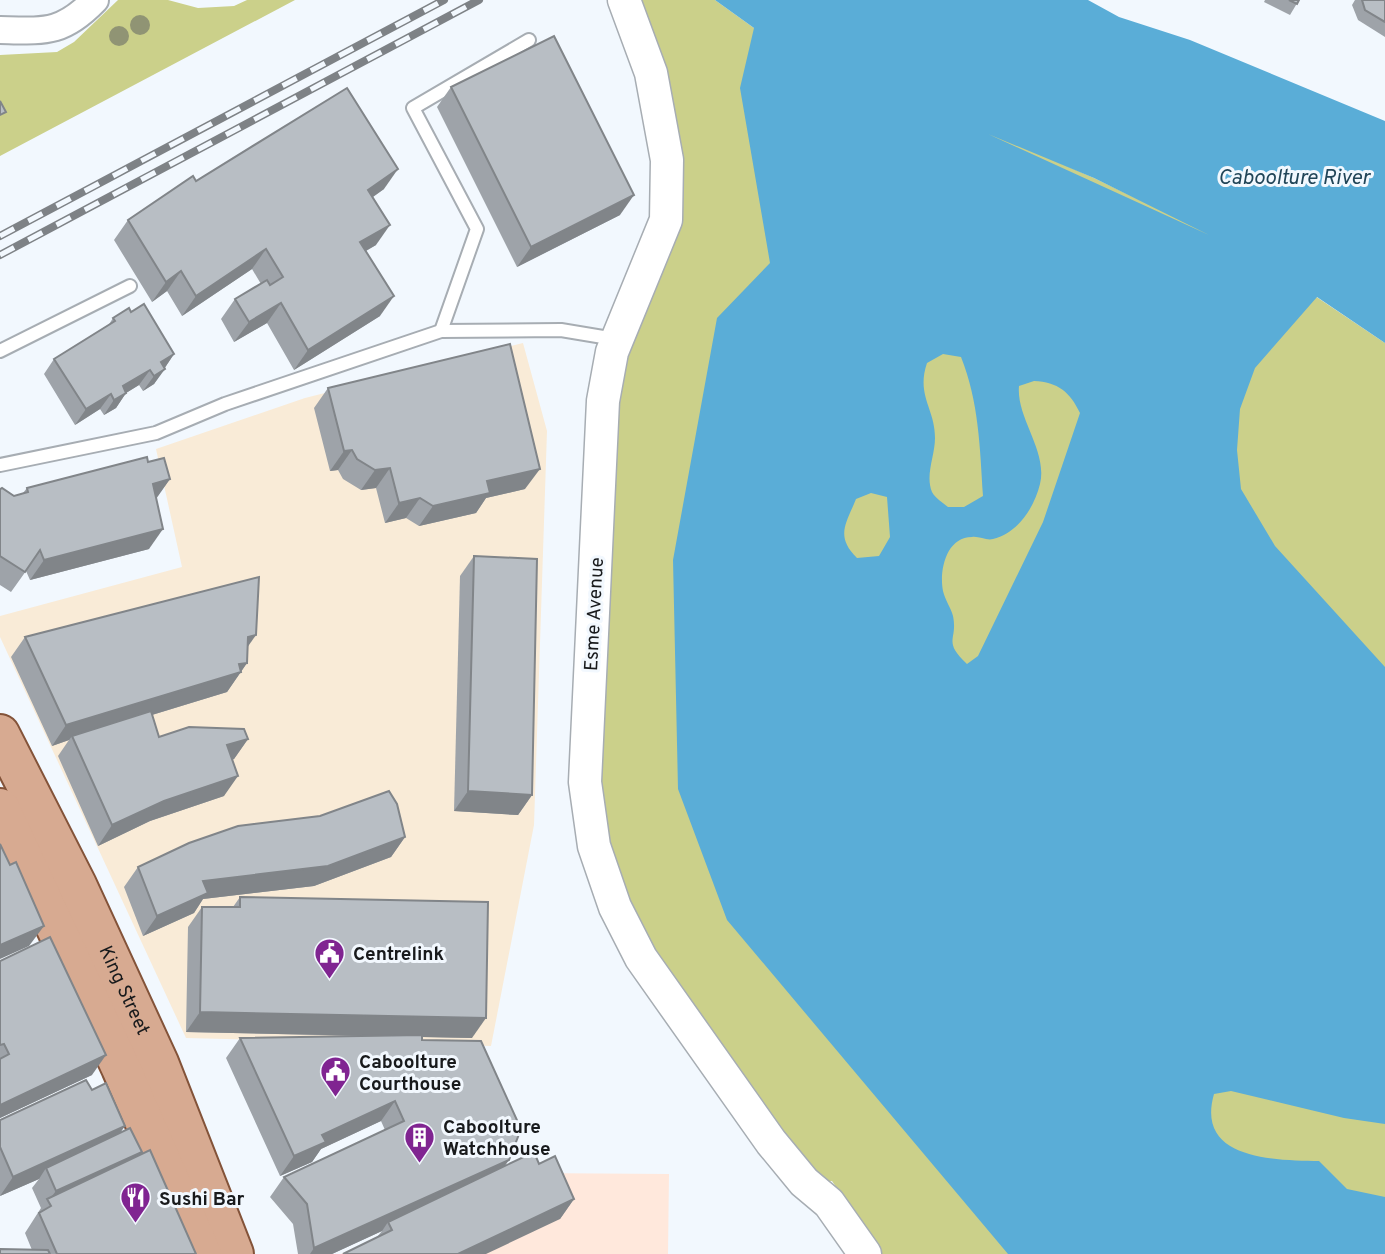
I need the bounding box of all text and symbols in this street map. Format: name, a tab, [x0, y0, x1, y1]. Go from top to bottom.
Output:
water label: Caboolture River	[1218, 165, 1372, 192]
street label: Esme Avenue	[580, 557, 610, 672]
public building icon: Centrelink	[313, 936, 347, 980]
street label: King Street	[93, 942, 154, 1039]
place label: Centrelink	[353, 943, 445, 967]
place label: Caboolture Courthouse	[359, 1051, 461, 1097]
public building icon: Caboolture Courthouse	[319, 1055, 353, 1099]
place label: Caboolture Watchhouse	[443, 1116, 551, 1162]
building icon: Caboolture Watchhouse	[403, 1120, 437, 1164]
restaurant icon: Sushi Bar	[119, 1181, 153, 1225]
place label: Sushi Bar	[159, 1188, 245, 1212]

